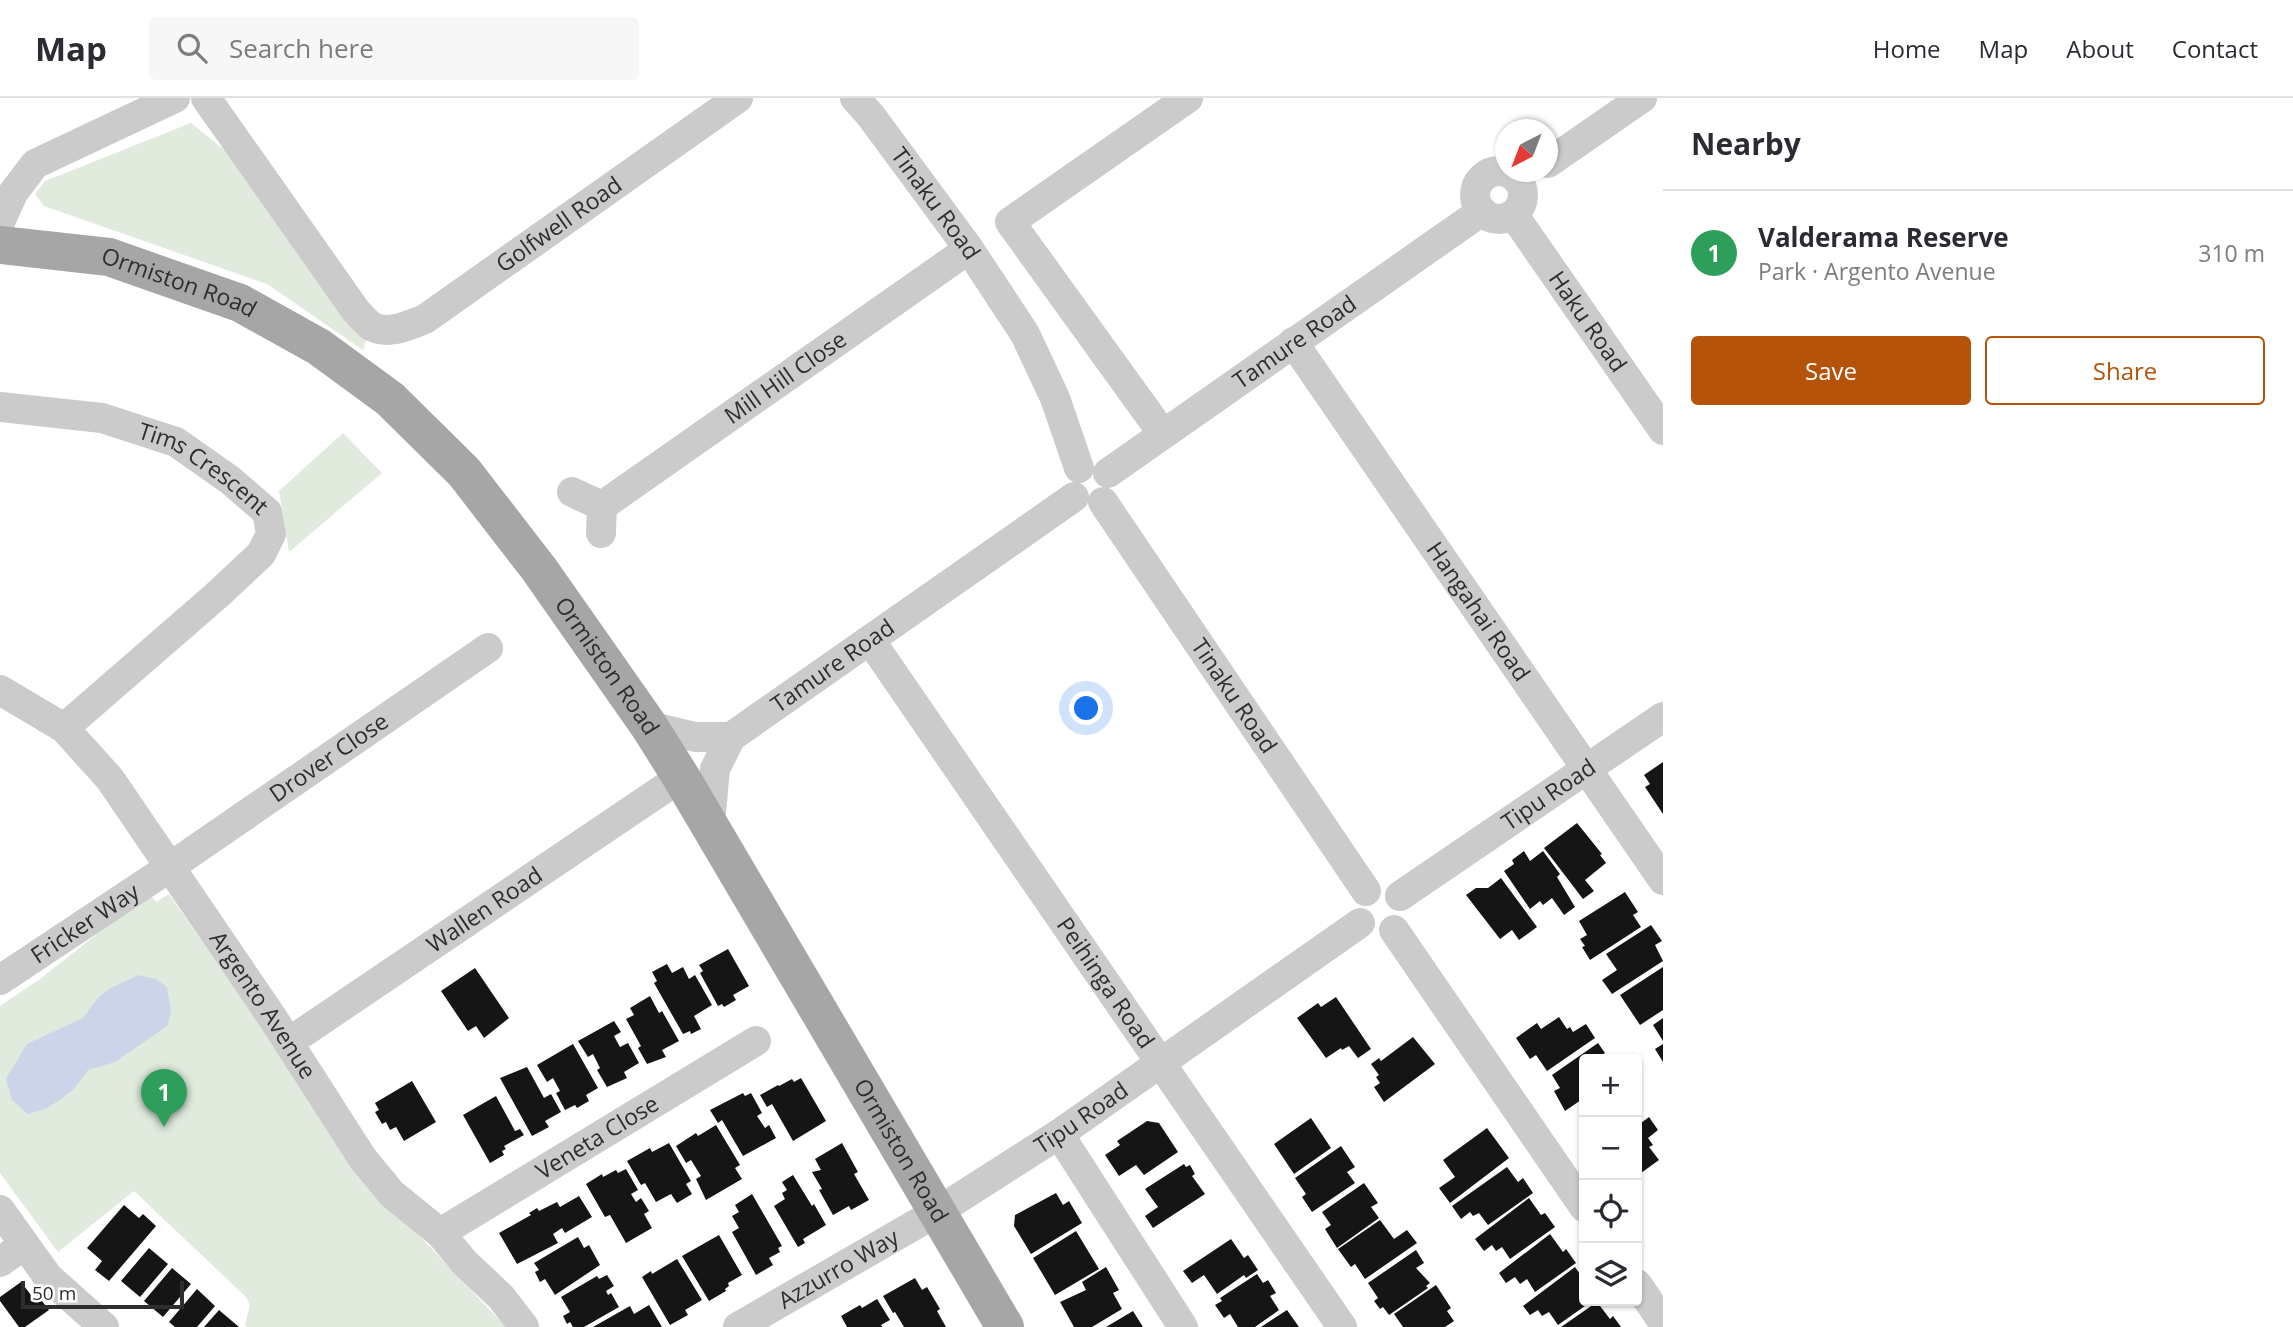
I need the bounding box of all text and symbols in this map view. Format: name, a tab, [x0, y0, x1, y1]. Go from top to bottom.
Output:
search box	[149, 17, 639, 80]
text: Map	[35, 26, 107, 71]
icon: search	[173, 29, 211, 67]
text: Search here	[229, 30, 374, 66]
text: Home	[1873, 32, 1941, 65]
text: Map	[1979, 32, 2028, 65]
text: About	[2066, 32, 2134, 65]
text: Contact	[2172, 32, 2258, 65]
north arrow	[1495, 119, 1558, 182]
text: Nearby	[1691, 123, 1801, 164]
street label: Tinaku Road	[884, 140, 989, 266]
street label: Golfwell Road	[489, 168, 628, 279]
text: Valderama Reserve	[1758, 219, 2009, 255]
text: 1	[1707, 237, 1721, 269]
text: 310 m	[2198, 237, 2265, 269]
street label: Ormiston Road	[98, 239, 263, 324]
text: Park · Argento Avenue	[1758, 255, 1996, 287]
street label: Haku Road	[1542, 264, 1635, 378]
street label: Tamure Road	[1226, 287, 1362, 396]
street label: Mill Hill Close	[717, 323, 852, 431]
button: Save	[1691, 336, 1971, 405]
button: Share	[1985, 336, 2265, 405]
street label: Tims Crescent	[134, 414, 276, 521]
street label: Hangahai Road	[1420, 535, 1538, 687]
street label: Ormiston Road	[548, 590, 668, 741]
street label: Tamure Road	[764, 611, 900, 720]
street label: Tinaku Road	[1185, 631, 1285, 759]
your location	[1069, 691, 1103, 725]
street label: Drover Close	[262, 705, 394, 809]
street label: Tipu Road	[1495, 750, 1602, 837]
street label: Wallen Road	[420, 858, 548, 960]
street label: Fricker Way	[24, 875, 145, 970]
street label: Peihinga Road	[1050, 910, 1163, 1054]
street label: Argento Avenue	[203, 924, 325, 1085]
map controls	[1579, 1054, 1642, 1306]
button: +	[1579, 1054, 1642, 1117]
pin: 1	[141, 1069, 187, 1127]
street label: Ormiston Road	[847, 1072, 957, 1228]
street label: Tipu Road	[1028, 1074, 1134, 1161]
street label: Veneta Close	[529, 1087, 664, 1186]
button: −	[1579, 1117, 1642, 1180]
button: locate	[1579, 1180, 1642, 1243]
street label: Azzurro Way	[772, 1220, 905, 1316]
button: layers	[1579, 1243, 1642, 1306]
scale bar	[21, 1278, 184, 1310]
text: 50 m	[32, 1280, 76, 1306]

